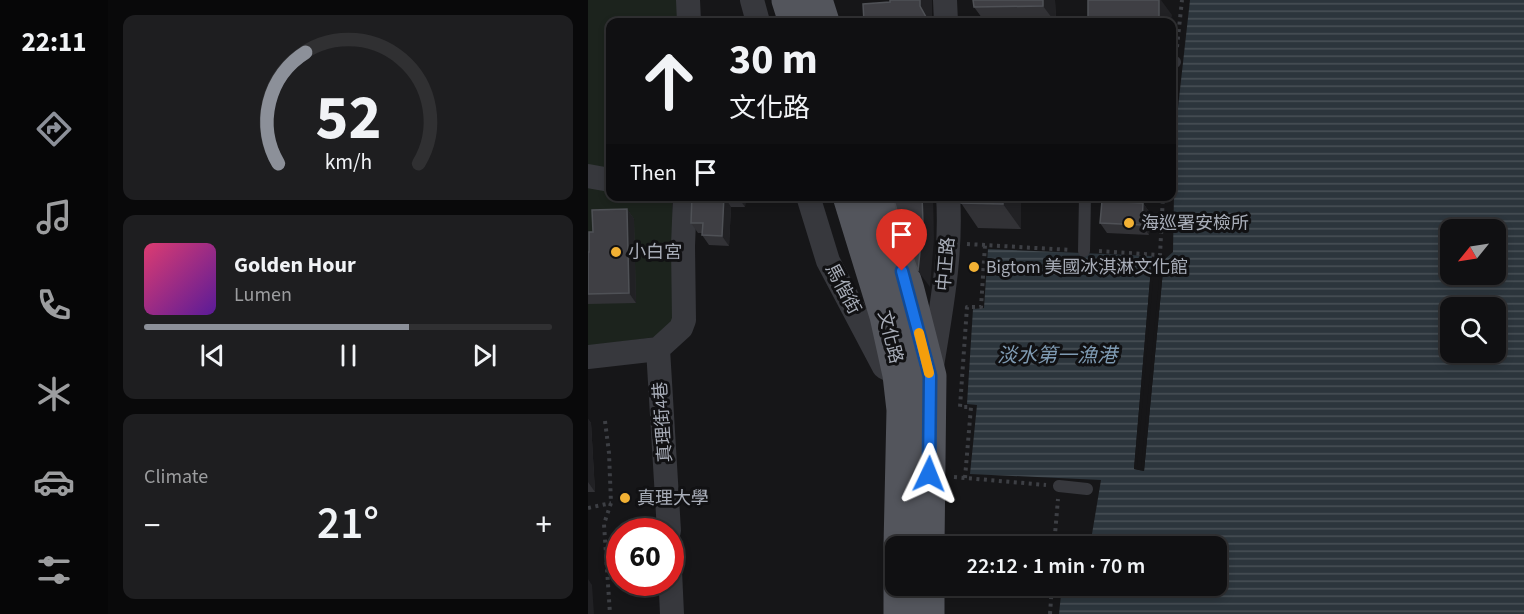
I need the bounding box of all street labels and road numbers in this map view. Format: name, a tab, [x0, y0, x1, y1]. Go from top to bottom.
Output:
street label: 中正路	[931, 236, 961, 292]
street label: 馬偕街	[819, 259, 867, 319]
street label: 文化路	[871, 308, 909, 366]
street label: 真理街4巷	[648, 381, 678, 463]

